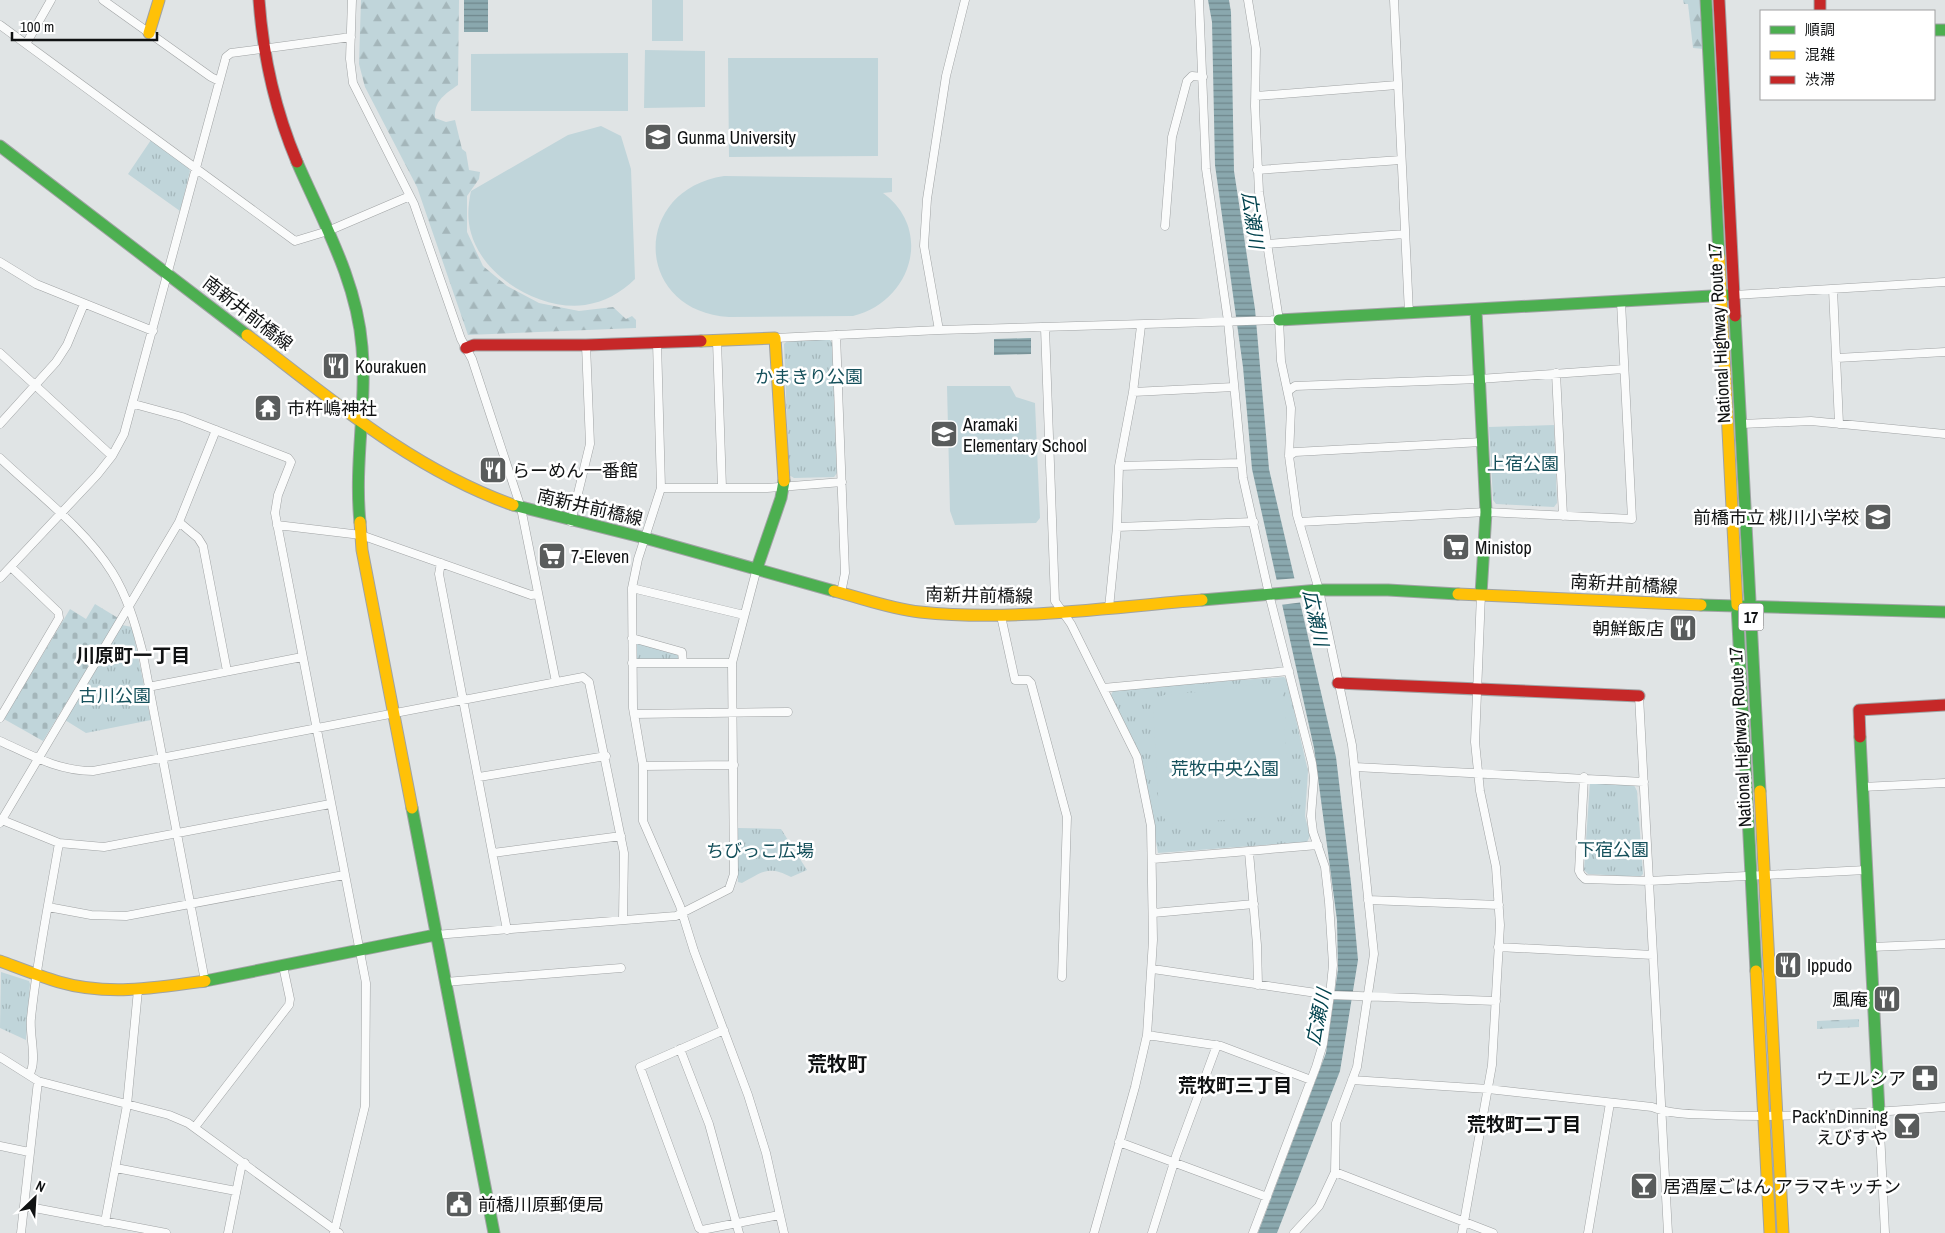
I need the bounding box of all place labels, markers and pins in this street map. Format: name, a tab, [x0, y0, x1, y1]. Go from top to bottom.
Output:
school or university icon: Gunma University	[643, 122, 673, 152]
place label: Gunma University	[677, 125, 797, 150]
restaurant icon: Kourakuen	[321, 351, 351, 381]
place label: Kourakuen	[355, 354, 426, 379]
temple icon: 市杵嶋神社	[253, 393, 283, 423]
place label: 市杵嶋神社	[287, 396, 377, 421]
place label: Aramaki Elementary School	[962, 412, 1087, 458]
school or university icon: Aramaki Elementary School	[929, 419, 959, 449]
restaurant icon: らーめん一番館	[478, 455, 508, 485]
place label: らーめん一番館	[512, 458, 638, 483]
school or university icon: 前橋市立 桃川小学校	[1863, 502, 1893, 532]
place label: 前橋市立 桃川小学校	[1693, 505, 1859, 530]
supermarket icon: Ministop	[1441, 532, 1471, 562]
place label: Ministop	[1475, 535, 1532, 560]
supermarket icon: 7-Eleven	[537, 541, 567, 571]
place label: 7-Eleven	[571, 544, 629, 569]
restaurant icon: 朝鮮飯店	[1668, 613, 1698, 643]
place label: 朝鮮飯店	[1592, 616, 1664, 641]
restaurant icon: Ippudo	[1773, 950, 1803, 980]
place label: Ippudo	[1807, 953, 1852, 978]
restaurant icon: 風庵	[1872, 984, 1902, 1014]
place label: 風庵	[1832, 987, 1868, 1012]
pharmacy icon: ウエルシア	[1910, 1063, 1940, 1093]
place label: ウエルシア	[1816, 1066, 1906, 1091]
place label: Pack’nDinning えびすや	[1792, 1104, 1889, 1150]
bar icon: Pack’nDinning えびすや	[1892, 1111, 1922, 1141]
bar icon: 居酒屋ごはん アラマキッチン	[1629, 1171, 1659, 1201]
place label: 居酒屋ごはん アラマキッチン	[1663, 1174, 1901, 1199]
public building icon: 前橋川原郵便局	[444, 1189, 474, 1219]
place label: 前橋川原郵便局	[478, 1192, 604, 1217]

